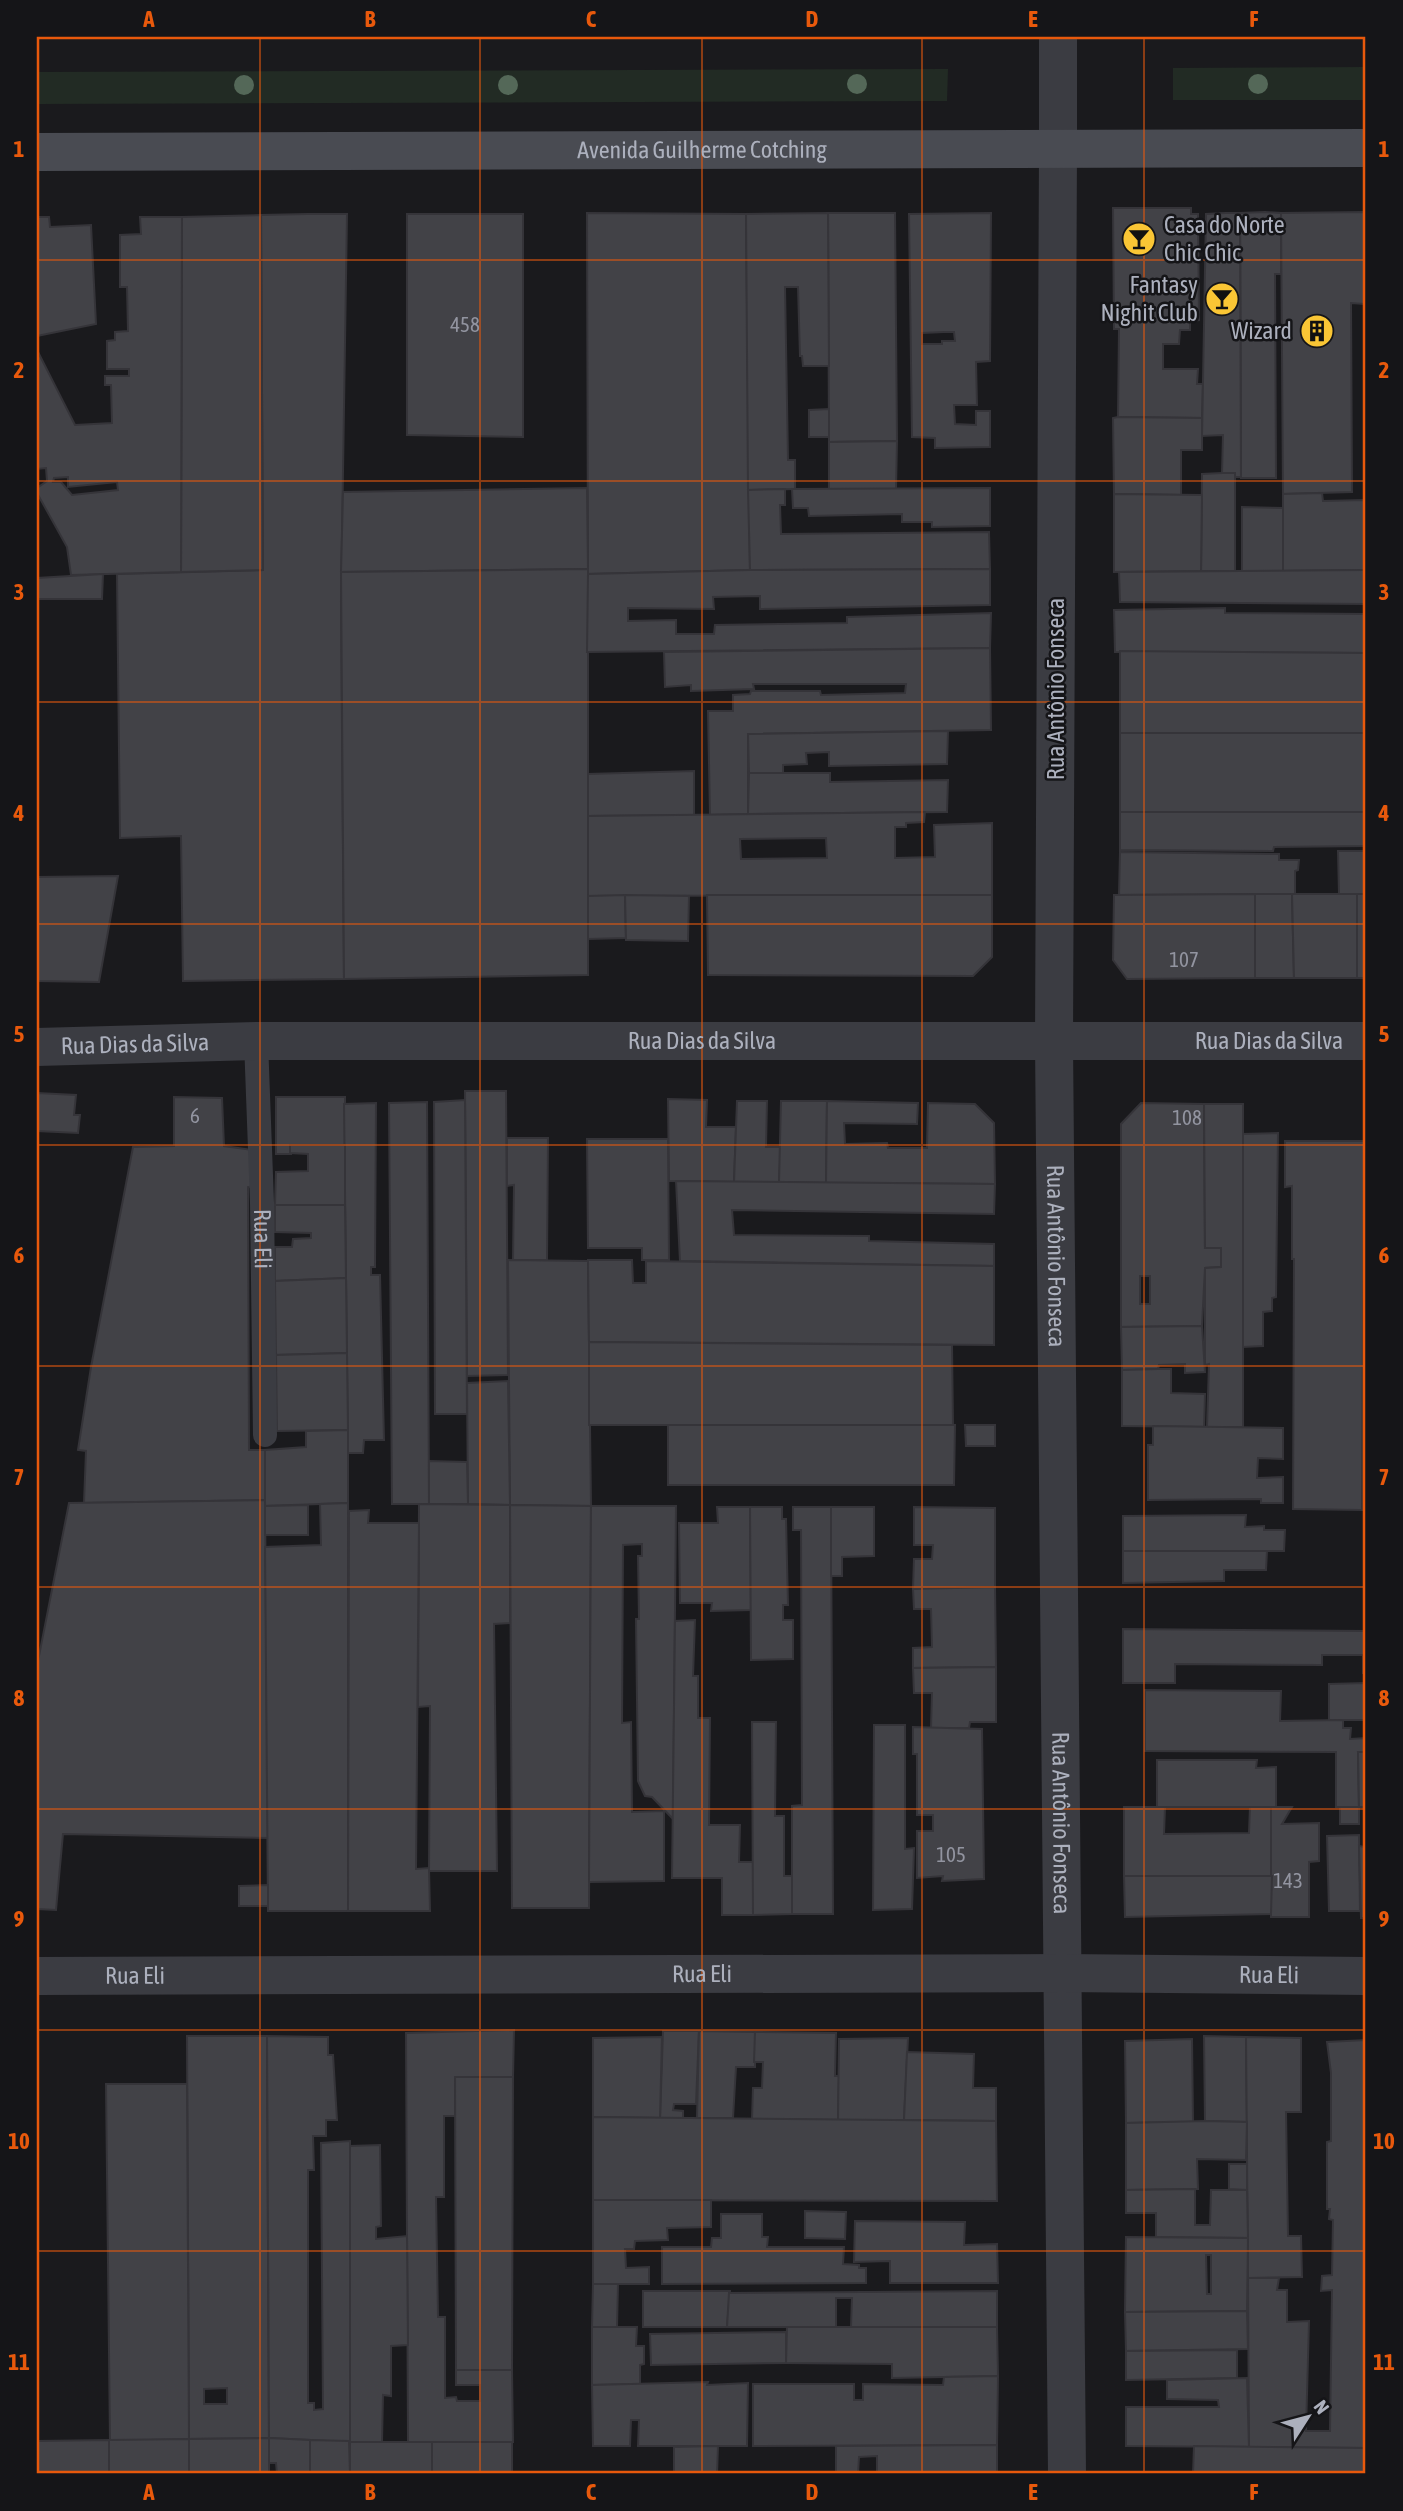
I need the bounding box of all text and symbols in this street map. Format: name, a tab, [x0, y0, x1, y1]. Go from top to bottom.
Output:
text: A	[142, 6, 155, 32]
text: B	[365, 6, 376, 32]
text: C	[586, 6, 597, 32]
text: D	[806, 6, 819, 32]
text: E	[1028, 6, 1038, 32]
text: F	[1249, 6, 1259, 32]
text: 1	[14, 136, 25, 162]
street label: Avenida Guilherme Cotching	[577, 136, 827, 163]
text: 1	[1379, 136, 1390, 162]
place label: Casa do Norte Chic Chic	[1164, 211, 1285, 266]
bar icon: Casa do Norte Chic Chic	[1120, 220, 1158, 258]
place label: Fantasy Nighit Club	[1101, 271, 1198, 326]
bar icon: Fantasy Nighit Club	[1203, 280, 1241, 318]
house number: 458	[450, 312, 480, 336]
building icon: Wizard	[1298, 312, 1336, 350]
place label: Wizard	[1231, 317, 1292, 344]
text: 2	[14, 357, 24, 383]
text: 2	[1379, 357, 1389, 383]
text: 3	[14, 579, 24, 605]
text: 3	[1379, 579, 1389, 605]
street label: Rua Antônio Fonseca	[1042, 598, 1069, 780]
text: 4	[13, 800, 25, 826]
text: 4	[1378, 800, 1390, 826]
house number: 107	[1169, 947, 1199, 971]
text: 5	[14, 1021, 25, 1047]
text: 5	[1379, 1021, 1390, 1047]
street label: Rua Dias da Silva	[628, 1027, 776, 1054]
street label: Rua Dias da Silva	[1195, 1027, 1343, 1054]
street label: Rua Dias da Silva	[60, 1028, 210, 1059]
house number: 6	[190, 1103, 200, 1127]
house number: 108	[1172, 1105, 1202, 1129]
street label: Rua Antônio Fonseca	[1042, 1165, 1071, 1347]
street label: Rua Eli	[249, 1209, 277, 1269]
text: 6	[14, 1242, 25, 1268]
text: 6	[1379, 1242, 1390, 1268]
text: 7	[14, 1464, 24, 1490]
text: 7	[1379, 1464, 1389, 1490]
text: 8	[14, 1685, 25, 1711]
text: 8	[1379, 1685, 1390, 1711]
street label: Rua Antônio Fonseca	[1047, 1732, 1076, 1914]
house number: 105	[936, 1842, 966, 1866]
house number: 143	[1273, 1868, 1303, 1892]
text: 9	[14, 1906, 25, 1932]
text: 9	[1379, 1906, 1390, 1932]
street label: Rua Eli	[672, 1960, 732, 1987]
street label: Rua Eli	[1239, 1961, 1299, 1988]
street label: Rua Eli	[105, 1962, 165, 1989]
text: 10	[8, 2128, 30, 2154]
text: 10	[1373, 2128, 1395, 2154]
text: 11	[8, 2349, 30, 2375]
text: 11	[1373, 2349, 1395, 2375]
north arrow	[1274, 2382, 1344, 2452]
text: N	[1310, 2396, 1334, 2418]
text: A	[142, 2479, 155, 2505]
text: B	[365, 2479, 376, 2505]
text: C	[586, 2479, 597, 2505]
text: D	[806, 2479, 819, 2505]
text: E	[1028, 2479, 1038, 2505]
text: F	[1249, 2479, 1259, 2505]

